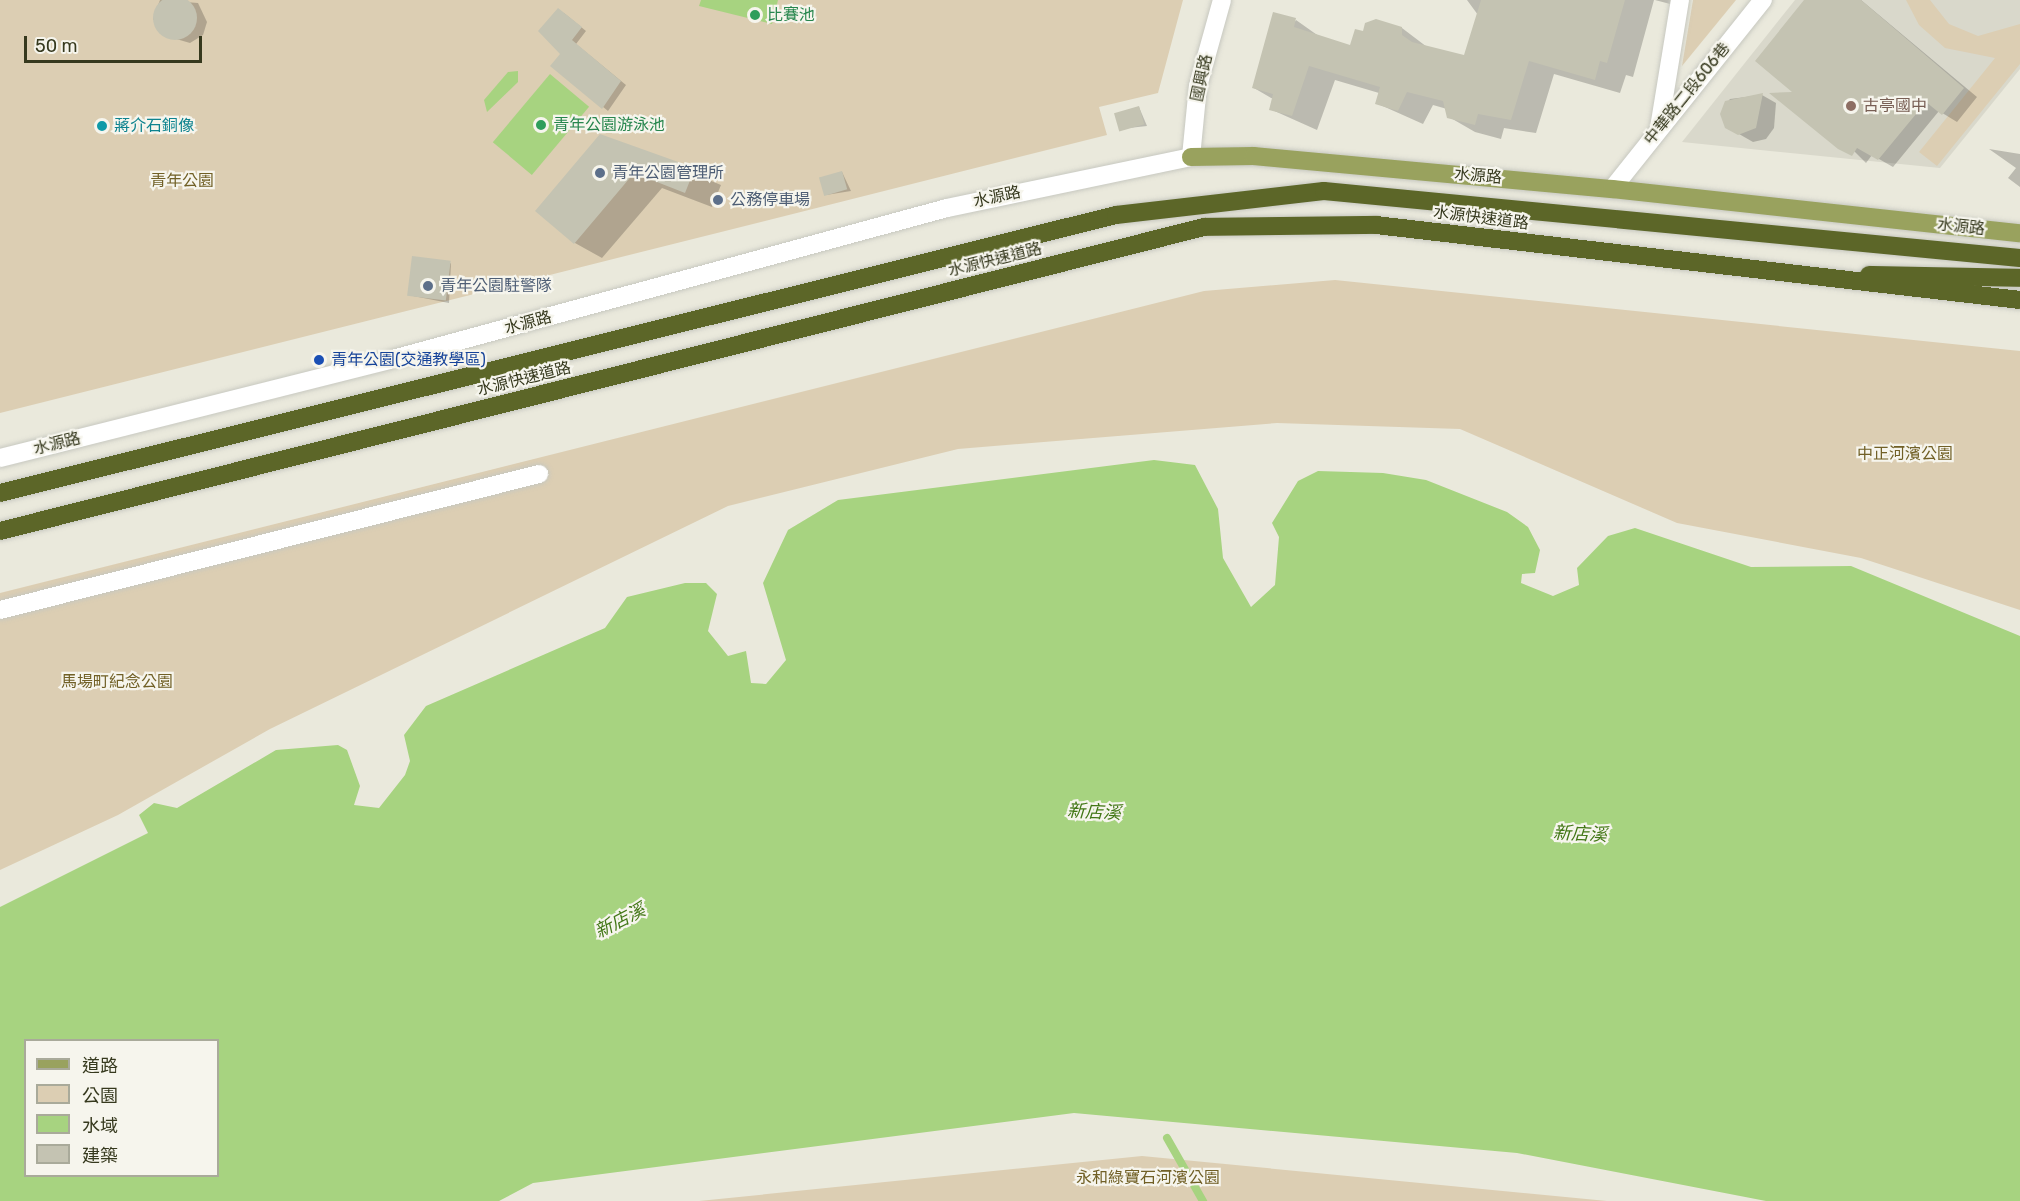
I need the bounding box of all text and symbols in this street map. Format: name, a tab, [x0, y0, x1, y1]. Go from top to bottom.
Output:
place label: 比賽池	[767, 5, 815, 25]
marker: 比賽池	[748, 8, 762, 22]
scale bar	[27, 24, 206, 62]
text: 50 m	[35, 35, 78, 57]
street label: 中華路二段606巷	[1640, 39, 1734, 149]
street label: 國興路	[1188, 53, 1216, 103]
place label: 古亭國中	[1863, 96, 1927, 116]
marker: 古亭國中	[1844, 99, 1858, 113]
place label: 青年公園游泳池	[553, 115, 665, 135]
place label: 蔣介石銅像	[114, 116, 194, 136]
marker: 青年公園游泳池	[534, 118, 548, 132]
marker: 蔣介石銅像	[95, 119, 109, 133]
place label: 青年公園管理所	[612, 163, 724, 183]
street label: 水源路	[1453, 164, 1503, 188]
marker: 青年公園管理所	[593, 166, 607, 180]
park label: 青年公園	[150, 171, 214, 191]
street label: 水源路	[972, 183, 1022, 211]
place label: 公務停車場	[730, 190, 810, 210]
marker: 公務停車場	[711, 193, 725, 207]
street label: 水源快速道路	[1432, 203, 1530, 233]
street label: 水源路	[1936, 215, 1986, 239]
street label: 水源快速道路	[946, 239, 1044, 281]
place label: 青年公園駐警隊	[440, 276, 552, 296]
marker: 青年公園駐警隊	[421, 279, 435, 293]
street label: 水源路	[502, 308, 554, 338]
place label: 青年公園(交通教學區)	[331, 350, 486, 370]
marker: 青年公園(交通教學區)	[312, 353, 326, 367]
street label: 水源快速道路	[475, 358, 573, 400]
street label: 水源路	[31, 429, 83, 459]
park label: 中正河濱公園	[1857, 444, 1953, 464]
park label: 馬場町紀念公園	[61, 672, 173, 692]
water label: 新店溪	[1066, 800, 1122, 824]
water label: 新店溪	[1552, 822, 1608, 846]
water label: 新店溪	[591, 899, 649, 943]
legend	[24, 1039, 219, 1177]
text: 道路	[82, 1055, 118, 1077]
text: 公園	[82, 1085, 118, 1107]
text: 水域	[82, 1115, 118, 1137]
text: 建築	[82, 1145, 118, 1167]
park label: 永和綠寶石河濱公園	[1076, 1168, 1220, 1188]

